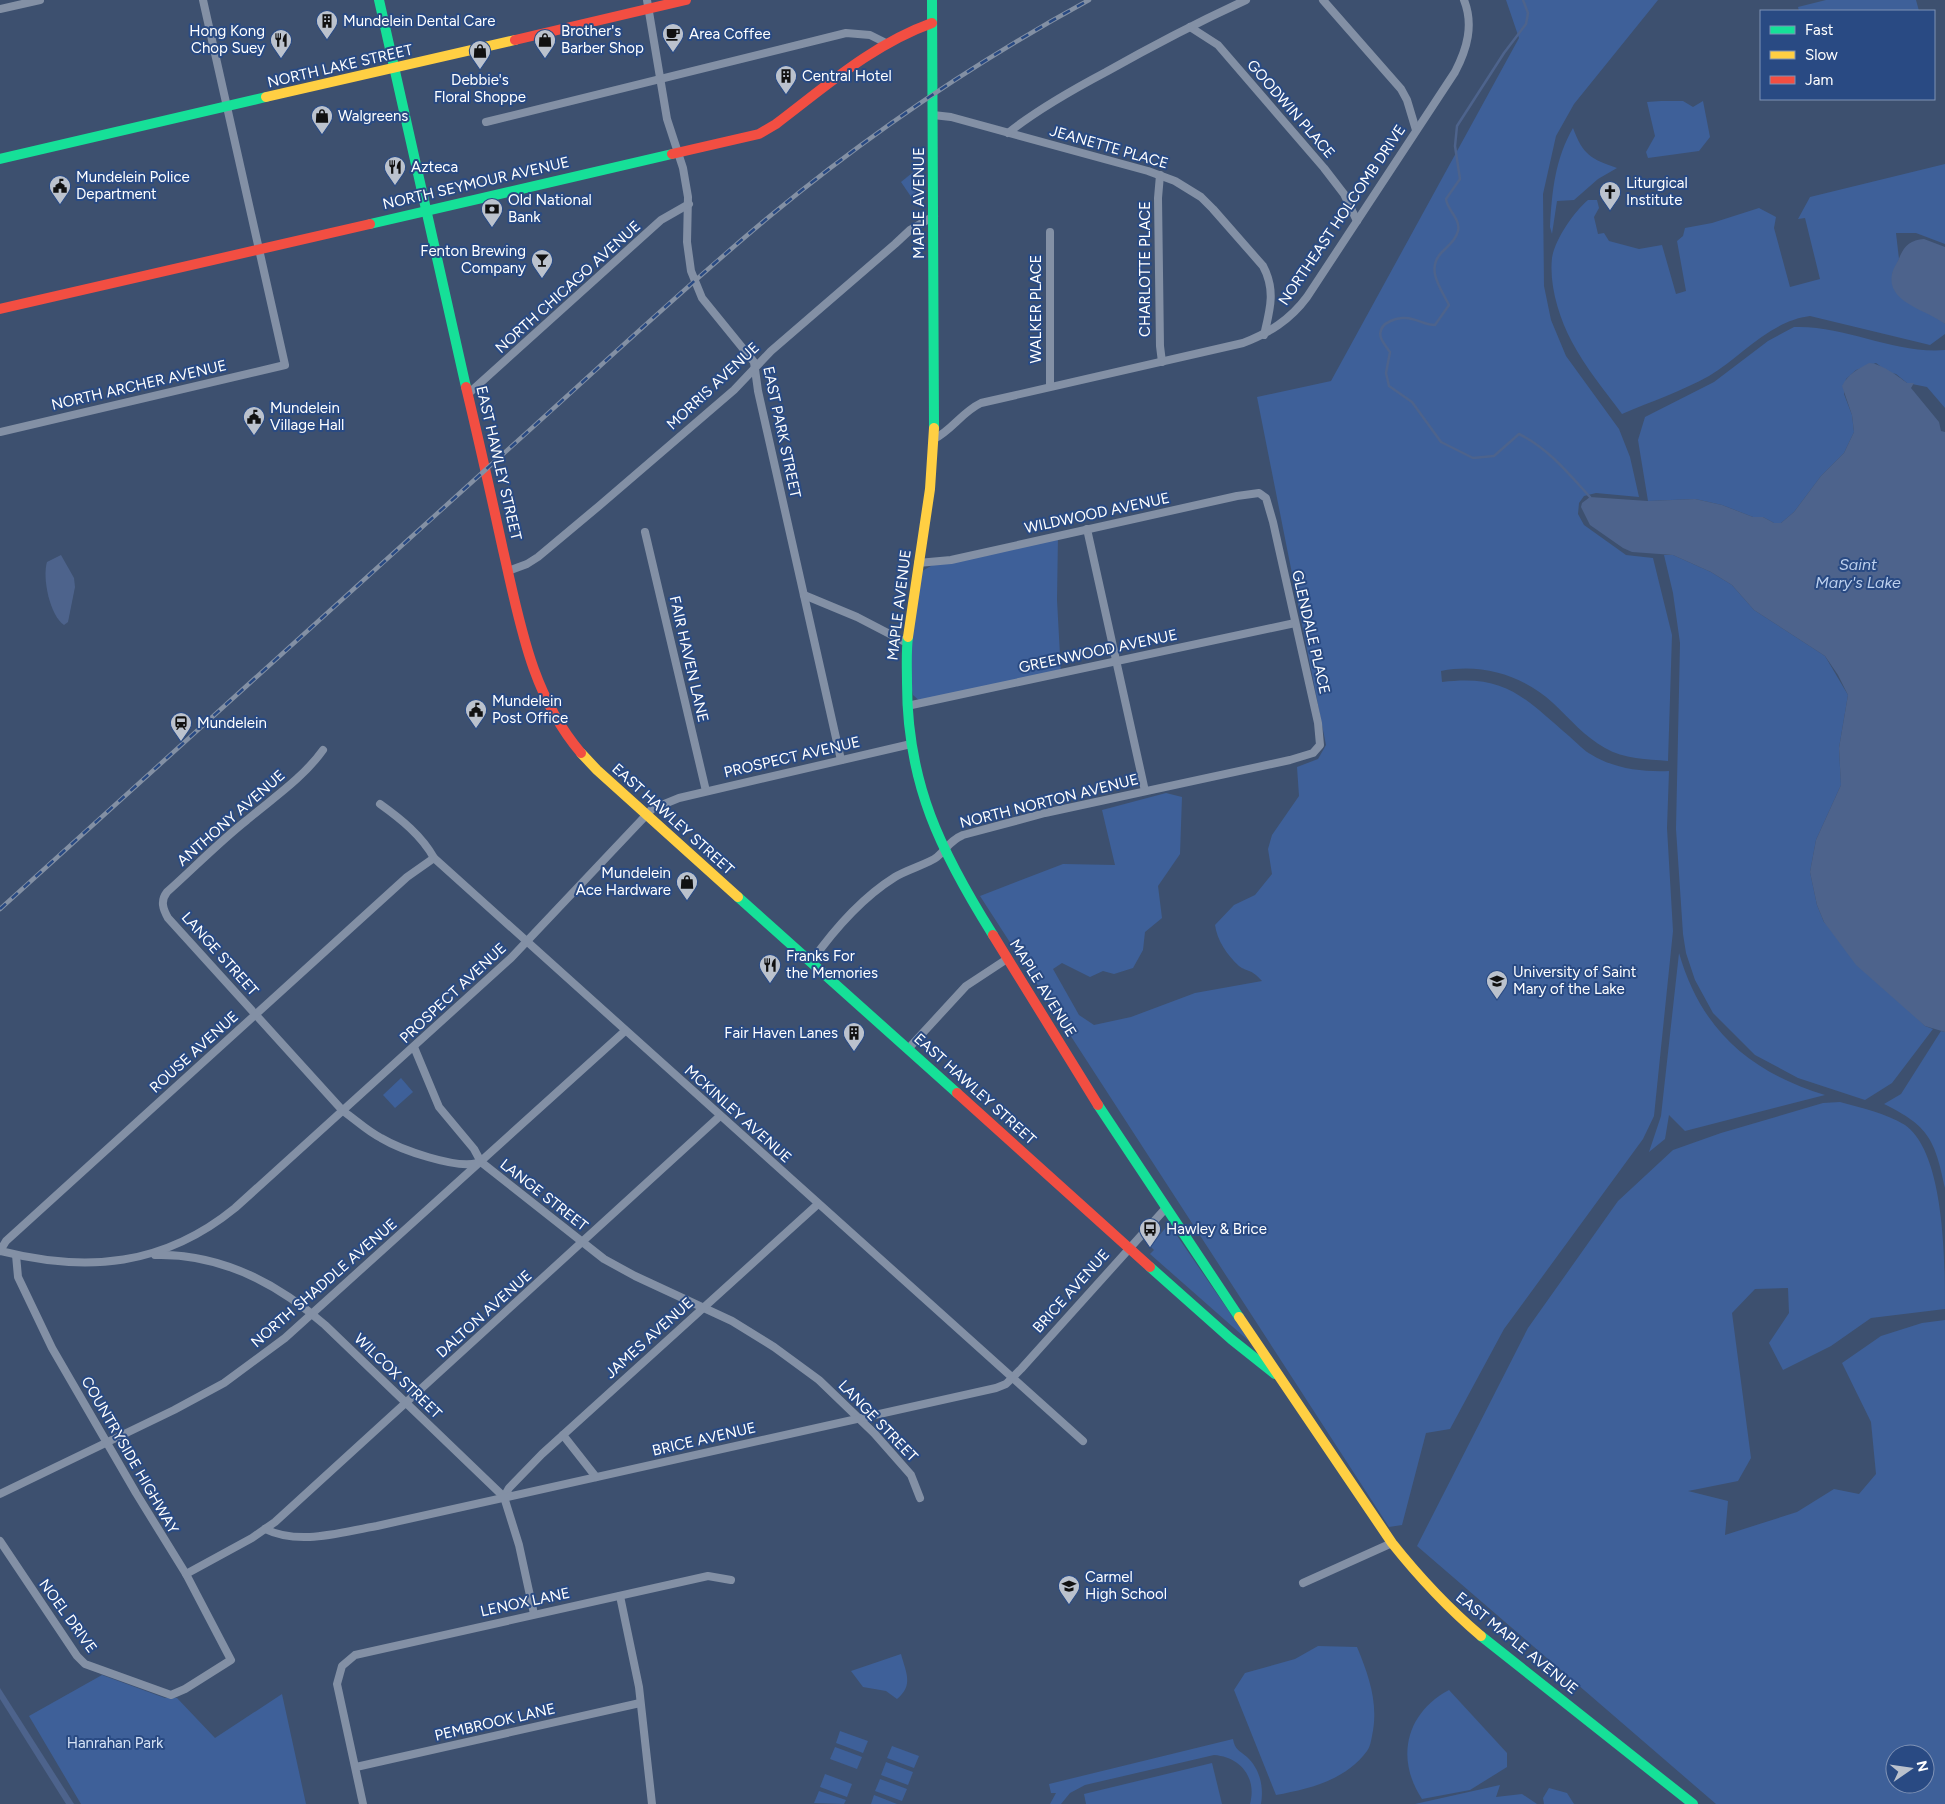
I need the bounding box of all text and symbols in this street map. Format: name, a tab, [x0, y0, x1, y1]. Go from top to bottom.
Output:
building icon: Mundelein Dental Care	[315, 9, 339, 40]
legend	[1760, 10, 1935, 100]
place label: Mundelein Dental Care	[343, 12, 495, 30]
text: Fast	[1805, 21, 1834, 39]
place label: Hong Kong Chop Suey	[189, 22, 265, 57]
place label: Brother's Barber Shop	[561, 22, 644, 57]
cafe icon: Area Coffee	[661, 22, 685, 53]
place label: Area Coffee	[689, 25, 771, 43]
restaurant icon: Hong Kong Chop Suey	[269, 28, 293, 59]
shop icon: Brother's Barber Shop	[533, 28, 557, 59]
shop icon: Debbie's Floral Shoppe	[468, 39, 492, 70]
street label: NORTH LAKE STREET	[266, 40, 415, 91]
text: Slow	[1805, 46, 1838, 64]
street label: GOODWIN PLACE	[1243, 56, 1339, 162]
building icon: Central Hotel	[774, 64, 798, 95]
place label: Central Hotel	[802, 67, 892, 85]
place label: Debbie's Floral Shoppe	[434, 71, 526, 106]
text: Jam	[1805, 71, 1833, 89]
shop icon: Walgreens	[310, 104, 334, 135]
place label: Walgreens	[338, 107, 408, 125]
street label: JEANETTE PLACE	[1048, 121, 1170, 173]
street label: NORTHEAST HOLCOMB DRIVE	[1275, 121, 1409, 309]
street label: MAPLE AVENUE	[910, 147, 928, 259]
street label: NORTH SEYMOUR AVENUE	[381, 153, 571, 213]
restaurant icon: Azteca	[383, 155, 407, 186]
place label: Azteca	[411, 158, 458, 176]
place label: Mundelein Police Department	[76, 168, 190, 203]
public building icon: Mundelein Police Department	[48, 174, 72, 205]
place label: Liturgical Institute	[1626, 174, 1688, 209]
church icon: Liturgical Institute	[1598, 180, 1622, 211]
place label: Old National Bank	[508, 191, 592, 226]
bank icon: Old National Bank	[480, 197, 504, 228]
street label: CHARLOTTE PLACE	[1136, 201, 1154, 337]
street label: NORTH CHICAGO AVENUE	[492, 217, 644, 357]
place label: Fenton Brewing Company	[420, 242, 526, 277]
bar icon: Fenton Brewing Company	[530, 248, 554, 279]
street label: WALKER PLACE	[1027, 255, 1045, 364]
street label: MORRIS AVENUE	[663, 339, 763, 433]
street label: NORTH ARCHER AVENUE	[50, 356, 228, 414]
street label: EAST PARK STREET	[759, 364, 805, 500]
street label: EAST HAWLEY STREET	[472, 384, 526, 543]
place label: Mundelein Village Hall	[270, 399, 344, 434]
public building icon: Mundelein Village Hall	[242, 405, 266, 436]
street label: WILDWOOD AVENUE	[1023, 489, 1171, 537]
street label: MAPLE AVENUE	[883, 548, 915, 662]
water label: Saint Mary's Lake	[1815, 555, 1901, 592]
street label: GLENDALE PLACE	[1288, 568, 1334, 696]
street label: FAIR HAVEN LANE	[666, 594, 712, 724]
street label: GREENWOOD AVENUE	[1017, 625, 1179, 677]
place label: Mundelein Post Office	[492, 692, 568, 727]
public building icon: Mundelein Post Office	[464, 698, 488, 729]
station icon: Mundelein	[169, 711, 193, 742]
place label: Mundelein	[197, 714, 267, 732]
street label: PROSPECT AVENUE	[722, 733, 862, 781]
street label: EAST HAWLEY STREET	[608, 759, 738, 879]
street label: ANTHONY AVENUE	[173, 766, 289, 870]
street label: NORTH NORTON AVENUE	[958, 770, 1140, 832]
place label: Mundelein Ace Hardware	[576, 864, 671, 899]
shop icon: Mundelein Ace Hardware	[675, 870, 699, 901]
street label: LANGE STREET	[178, 908, 263, 1000]
street label: MAPLE AVENUE	[1006, 936, 1080, 1040]
street label: PROSPECT AVENUE	[396, 939, 510, 1047]
place label: Franks For the Memories	[786, 947, 878, 982]
restaurant icon: Franks For the Memories	[758, 953, 782, 984]
place label: University of Saint Mary of the Lake	[1513, 963, 1637, 998]
school or university icon: University of Saint Mary of the Lake	[1485, 969, 1509, 1000]
street label: ROUSE AVENUE	[146, 1007, 242, 1097]
building icon: Fair Haven Lanes	[842, 1021, 866, 1052]
place label: Fair Haven Lanes	[724, 1024, 838, 1042]
street label: EAST HAWLEY STREET	[910, 1029, 1040, 1149]
street label: MCKINLEY AVENUE	[681, 1061, 795, 1167]
street label: LANGE STREET	[497, 1155, 592, 1235]
street label: NORTH SHADDLE AVENUE	[247, 1215, 401, 1351]
bus stop icon: Hawley & Brice	[1138, 1217, 1162, 1248]
place label: Hawley & Brice	[1166, 1220, 1267, 1238]
street label: BRICE AVENUE	[1029, 1246, 1113, 1336]
street label: DALTON AVENUE	[433, 1266, 535, 1362]
street label: JAMES AVENUE	[601, 1294, 697, 1382]
street label: WILCOX STREET	[351, 1330, 446, 1423]
street label: COUNTRYSIDE HIGHWAY	[78, 1373, 182, 1537]
street label: LANGE STREET	[835, 1376, 922, 1466]
street label: BRICE AVENUE	[650, 1418, 758, 1460]
place label: Carmel High School	[1085, 1568, 1167, 1603]
school or university icon: Carmel High School	[1057, 1574, 1081, 1605]
street label: NOEL DRIVE	[35, 1576, 101, 1656]
street label: LENOX LANE	[478, 1584, 572, 1620]
street label: EAST MAPLE AVENUE	[1452, 1588, 1582, 1698]
street label: PEMBROOK LANE	[433, 1699, 557, 1745]
park label: Hanrahan Park	[67, 1734, 164, 1752]
north arrow	[1885, 1744, 1935, 1794]
text: N	[1913, 1759, 1932, 1773]

